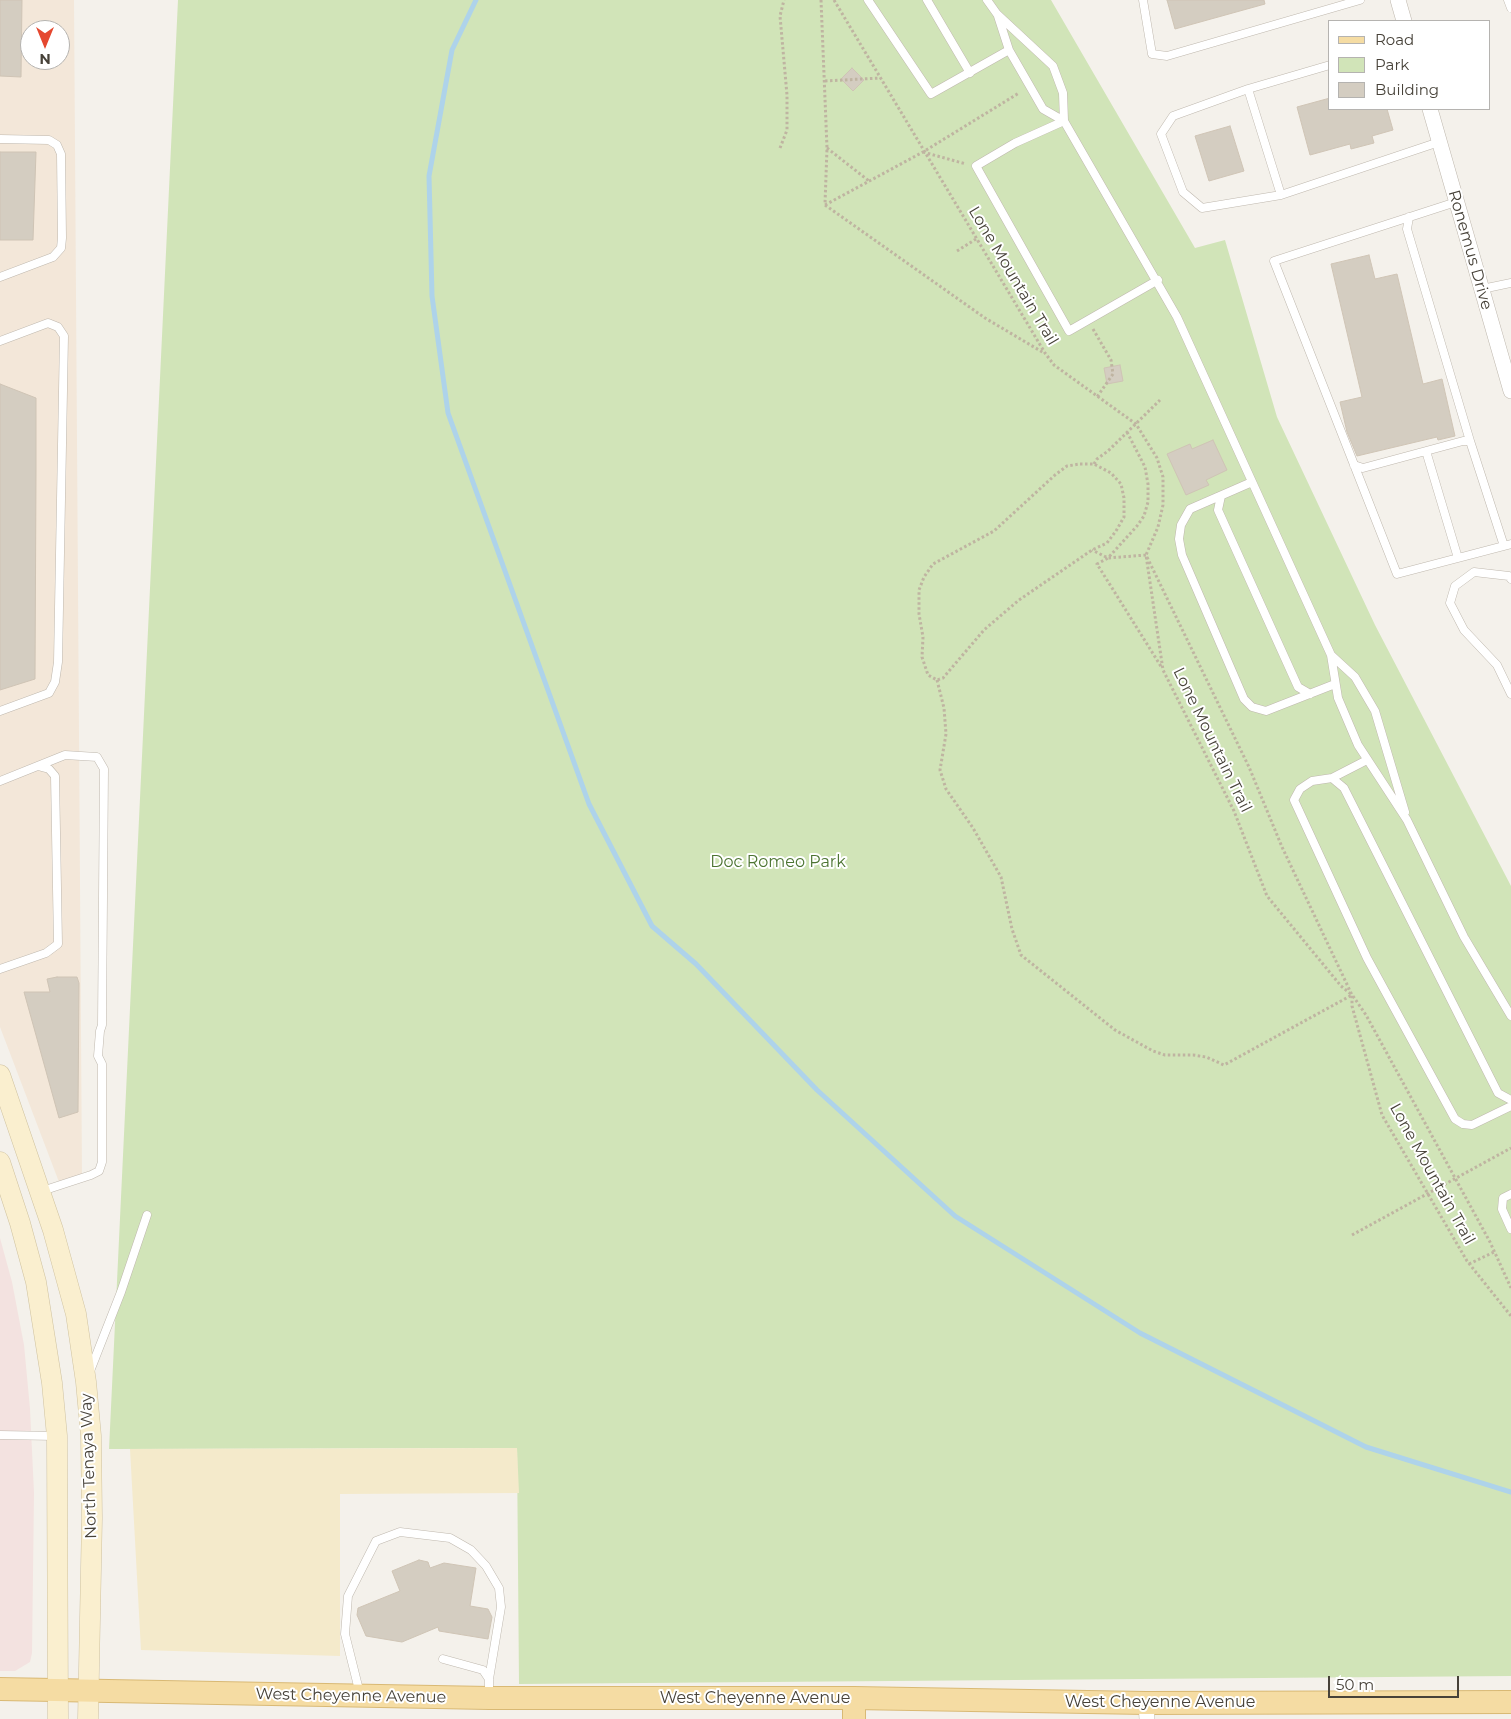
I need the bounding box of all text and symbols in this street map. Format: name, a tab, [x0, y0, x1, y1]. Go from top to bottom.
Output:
north arrow	[20, 20, 70, 70]
legend	[1328, 20, 1491, 110]
text: Road	[1375, 30, 1414, 49]
text: N	[39, 50, 51, 68]
text: Park	[1375, 55, 1409, 74]
text: Building	[1375, 80, 1439, 99]
street label: Ronemus Drive	[1444, 188, 1496, 312]
street label: Lone Mountain Trail	[964, 203, 1062, 349]
street label: Lone Mountain Trail	[1169, 665, 1255, 815]
park label: Doc Romeo Park	[710, 852, 846, 872]
street label: Lone Mountain Trail	[1385, 1100, 1479, 1248]
street label: North Tenaya Way	[77, 1393, 101, 1539]
scale bar	[1331, 1666, 1462, 1698]
text: 50 m	[1336, 1675, 1374, 1694]
street label: West Cheyenne Avenue	[255, 1685, 447, 1707]
street label: West Cheyenne Avenue	[660, 1688, 850, 1708]
street label: West Cheyenne Avenue	[1065, 1692, 1255, 1712]

